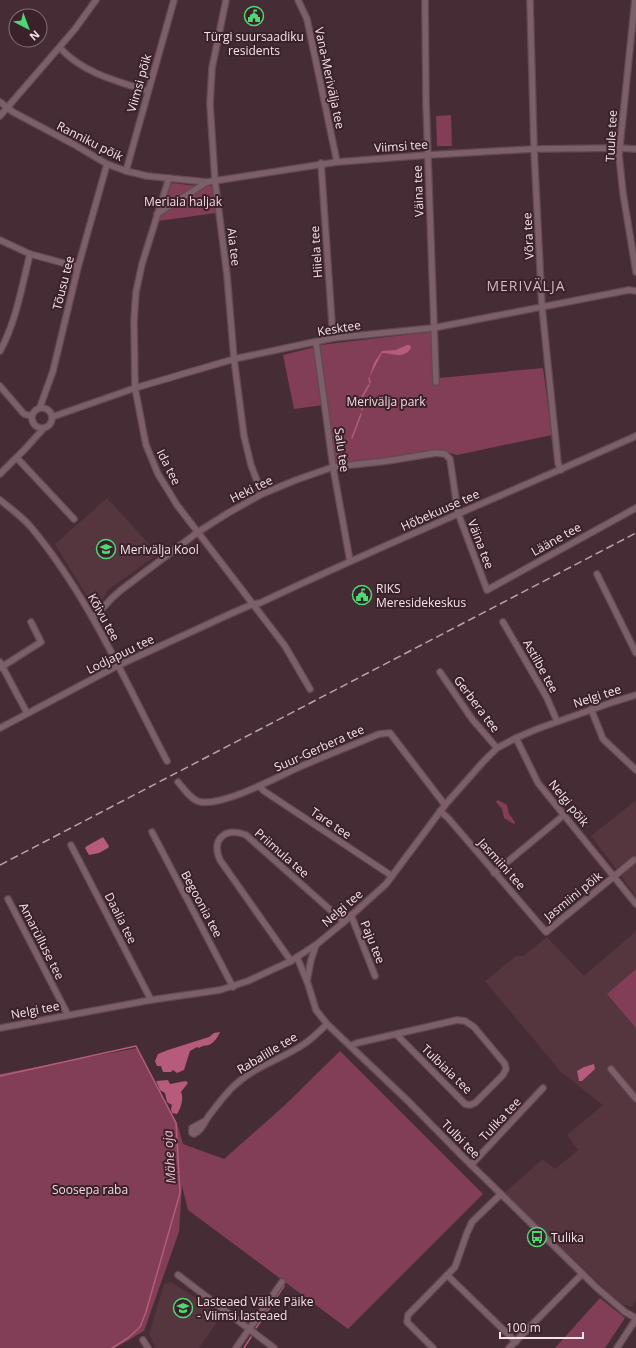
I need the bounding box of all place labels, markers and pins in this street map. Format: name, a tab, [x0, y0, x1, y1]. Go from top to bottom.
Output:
public building icon: Türgi suursaadiku residents	[243, 5, 265, 27]
place label: Türgi suursaadiku residents	[204, 28, 304, 59]
school or university icon: Merivälja Kool	[95, 538, 117, 560]
place label: Merivälja Kool	[120, 541, 199, 558]
place label: RIKS Meresidekeskus	[376, 580, 466, 611]
public building icon: RIKS Meresidekeskus	[351, 584, 373, 606]
bus stop icon: Tulika	[526, 1226, 548, 1248]
place label: Tulika	[551, 1229, 584, 1246]
place label: Lasteaed Väike Päike - Viimsi lasteaed	[197, 1293, 314, 1324]
school or university icon: Lasteaed Väike Päike - Viimsi lasteaed	[172, 1297, 194, 1319]

